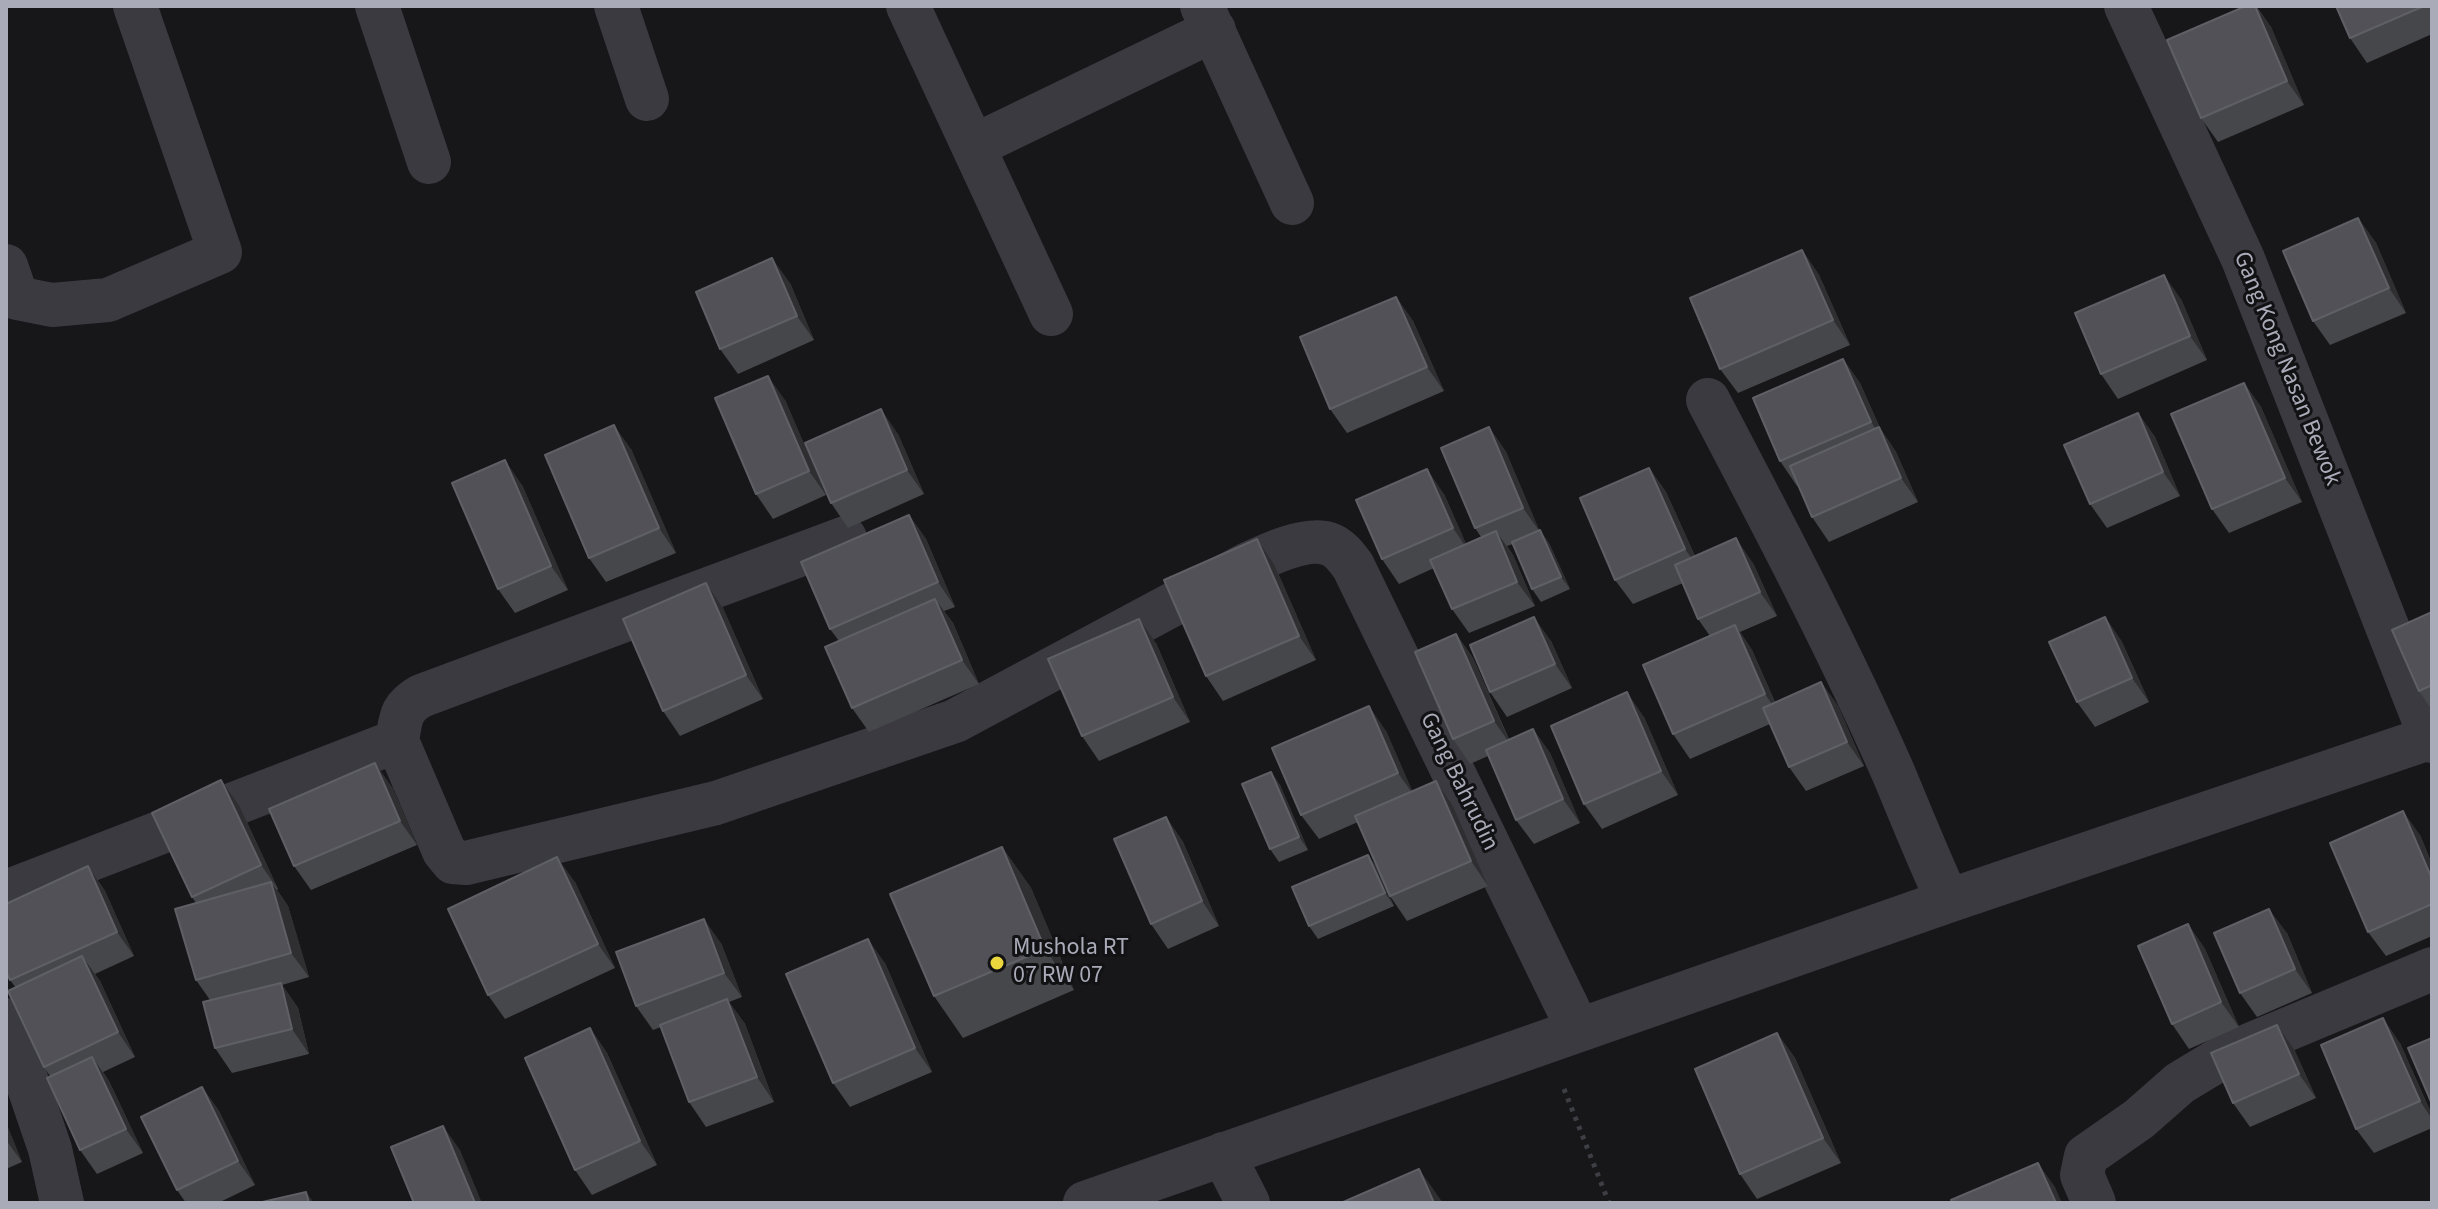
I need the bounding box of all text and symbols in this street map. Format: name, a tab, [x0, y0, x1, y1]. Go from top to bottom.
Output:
street label: Gang Kong Nasan Bewok	[2226, 248, 2346, 490]
street label: Gang Bahrudin	[1412, 708, 1504, 856]
place label: Mushola RT 07 RW 07	[1013, 935, 1129, 991]
marker: Mushola RT 07 RW 07	[988, 954, 1006, 972]

